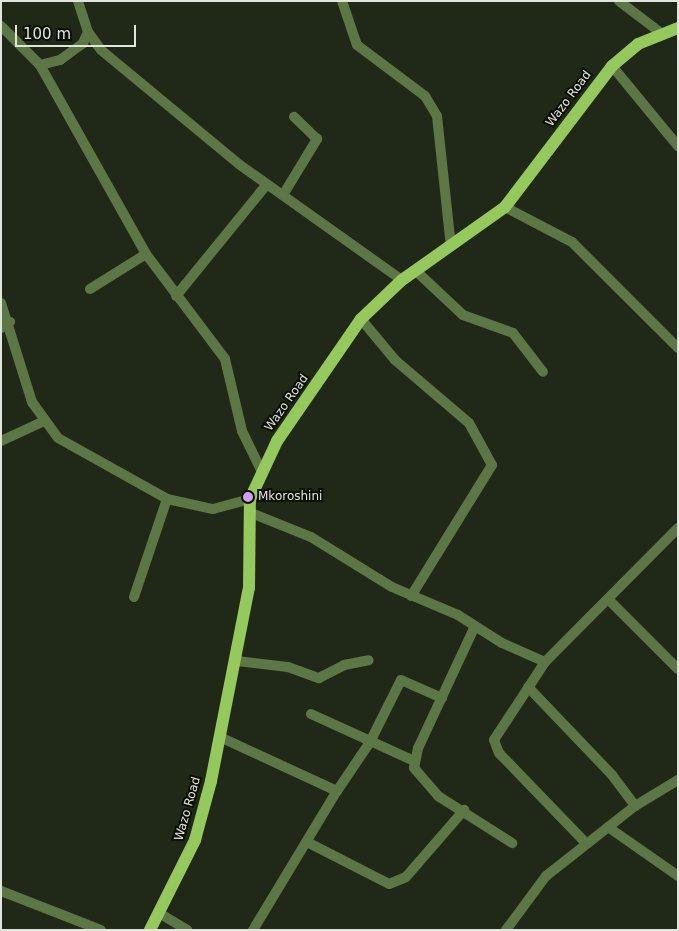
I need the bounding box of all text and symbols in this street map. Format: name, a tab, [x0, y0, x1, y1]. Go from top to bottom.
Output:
scale bar	[18, 15, 139, 47]
text: 100 m	[23, 25, 71, 43]
street label: Wazo Road	[543, 68, 595, 130]
street label: Wazo Road	[262, 372, 312, 434]
place label: Mkoroshini	[258, 490, 322, 504]
marker: Mkoroshini	[242, 491, 254, 503]
street label: Wazo Road	[172, 775, 204, 843]

